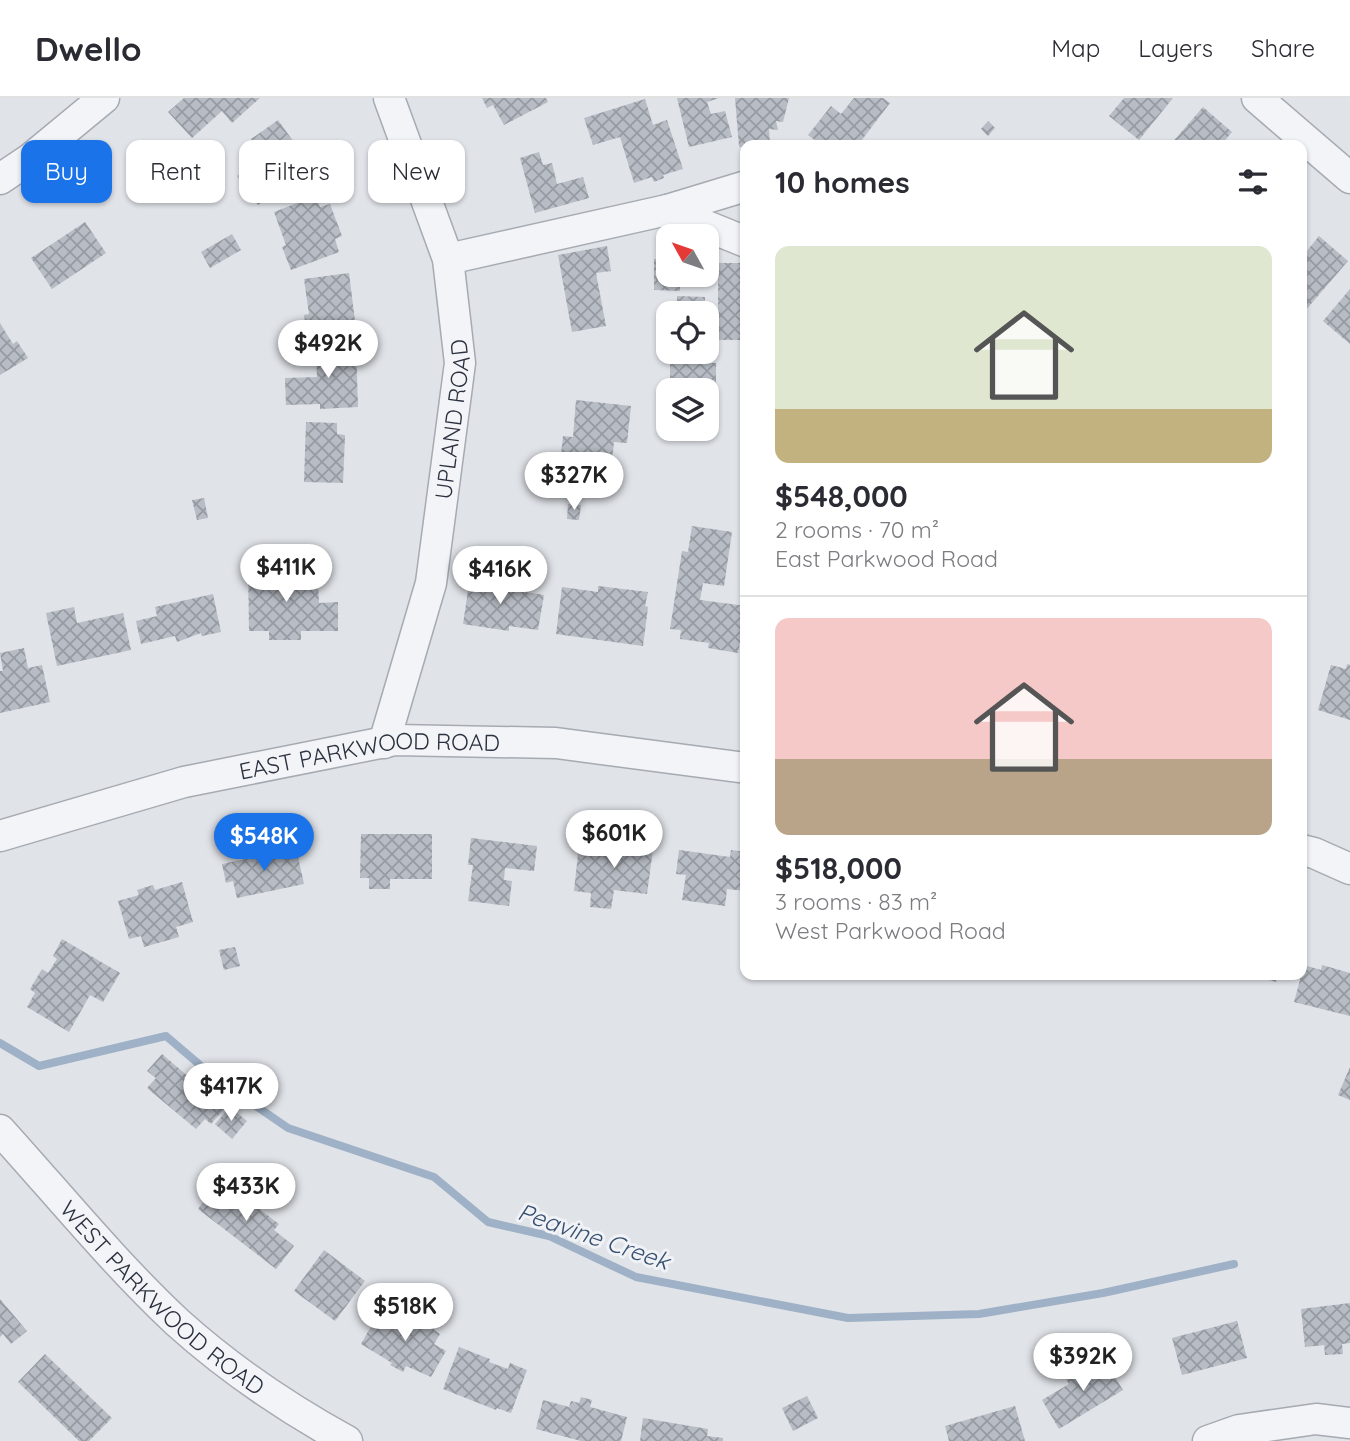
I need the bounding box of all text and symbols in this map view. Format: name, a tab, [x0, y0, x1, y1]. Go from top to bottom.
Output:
text: Dwello	[35, 28, 142, 69]
text: Map	[1051, 33, 1100, 63]
text: Layers	[1138, 33, 1213, 63]
text: Share	[1251, 33, 1315, 63]
chip: Buy	[21, 140, 112, 203]
chip: Rent	[126, 140, 225, 203]
chip: Filters	[239, 140, 354, 203]
chip: New	[368, 140, 465, 203]
text: 10 homes	[775, 163, 910, 201]
icon: filters	[1234, 163, 1272, 201]
north arrow	[656, 224, 719, 287]
map controls	[656, 224, 719, 441]
icon: home	[961, 292, 1087, 418]
button: locate	[656, 301, 719, 364]
pin: $492K	[279, 320, 377, 380]
text: $492K	[294, 328, 362, 357]
street label: UPLAND ROAD	[428, 338, 475, 501]
button: layers	[656, 378, 719, 441]
pin: $327K	[525, 452, 623, 512]
text: $327K	[541, 460, 607, 489]
text: $548,000	[775, 477, 908, 515]
text: 2 rooms · 70 m²	[775, 515, 939, 544]
text: East Parkwood Road	[775, 544, 998, 573]
pin: $411K	[237, 545, 335, 604]
pin: $416K	[451, 546, 549, 606]
text: $411K	[256, 552, 316, 581]
text: $416K	[468, 554, 532, 583]
icon: home	[961, 664, 1087, 790]
street label: EAST PARKWOOD ROAD	[236, 726, 500, 785]
pin: $601K	[565, 810, 663, 870]
pin: $548K	[215, 814, 313, 873]
text: $601K	[582, 818, 646, 847]
text: $548K	[230, 821, 298, 850]
text: $518,000	[775, 849, 902, 887]
text: 3 rooms · 83 m²	[775, 887, 937, 916]
text: West Parkwood Road	[775, 916, 1006, 945]
pin: $417K	[182, 1063, 280, 1123]
text: $417K	[199, 1071, 263, 1100]
pin: $433K	[197, 1164, 295, 1223]
text: $433K	[212, 1171, 280, 1200]
street label: WEST PARKWOOD ROAD	[54, 1194, 271, 1401]
water label: Peavine Creek	[514, 1196, 676, 1277]
pin: $518K	[356, 1284, 454, 1343]
text: $518K	[373, 1291, 437, 1320]
pin: $392K	[1034, 1334, 1132, 1393]
text: $392K	[1049, 1341, 1117, 1370]

